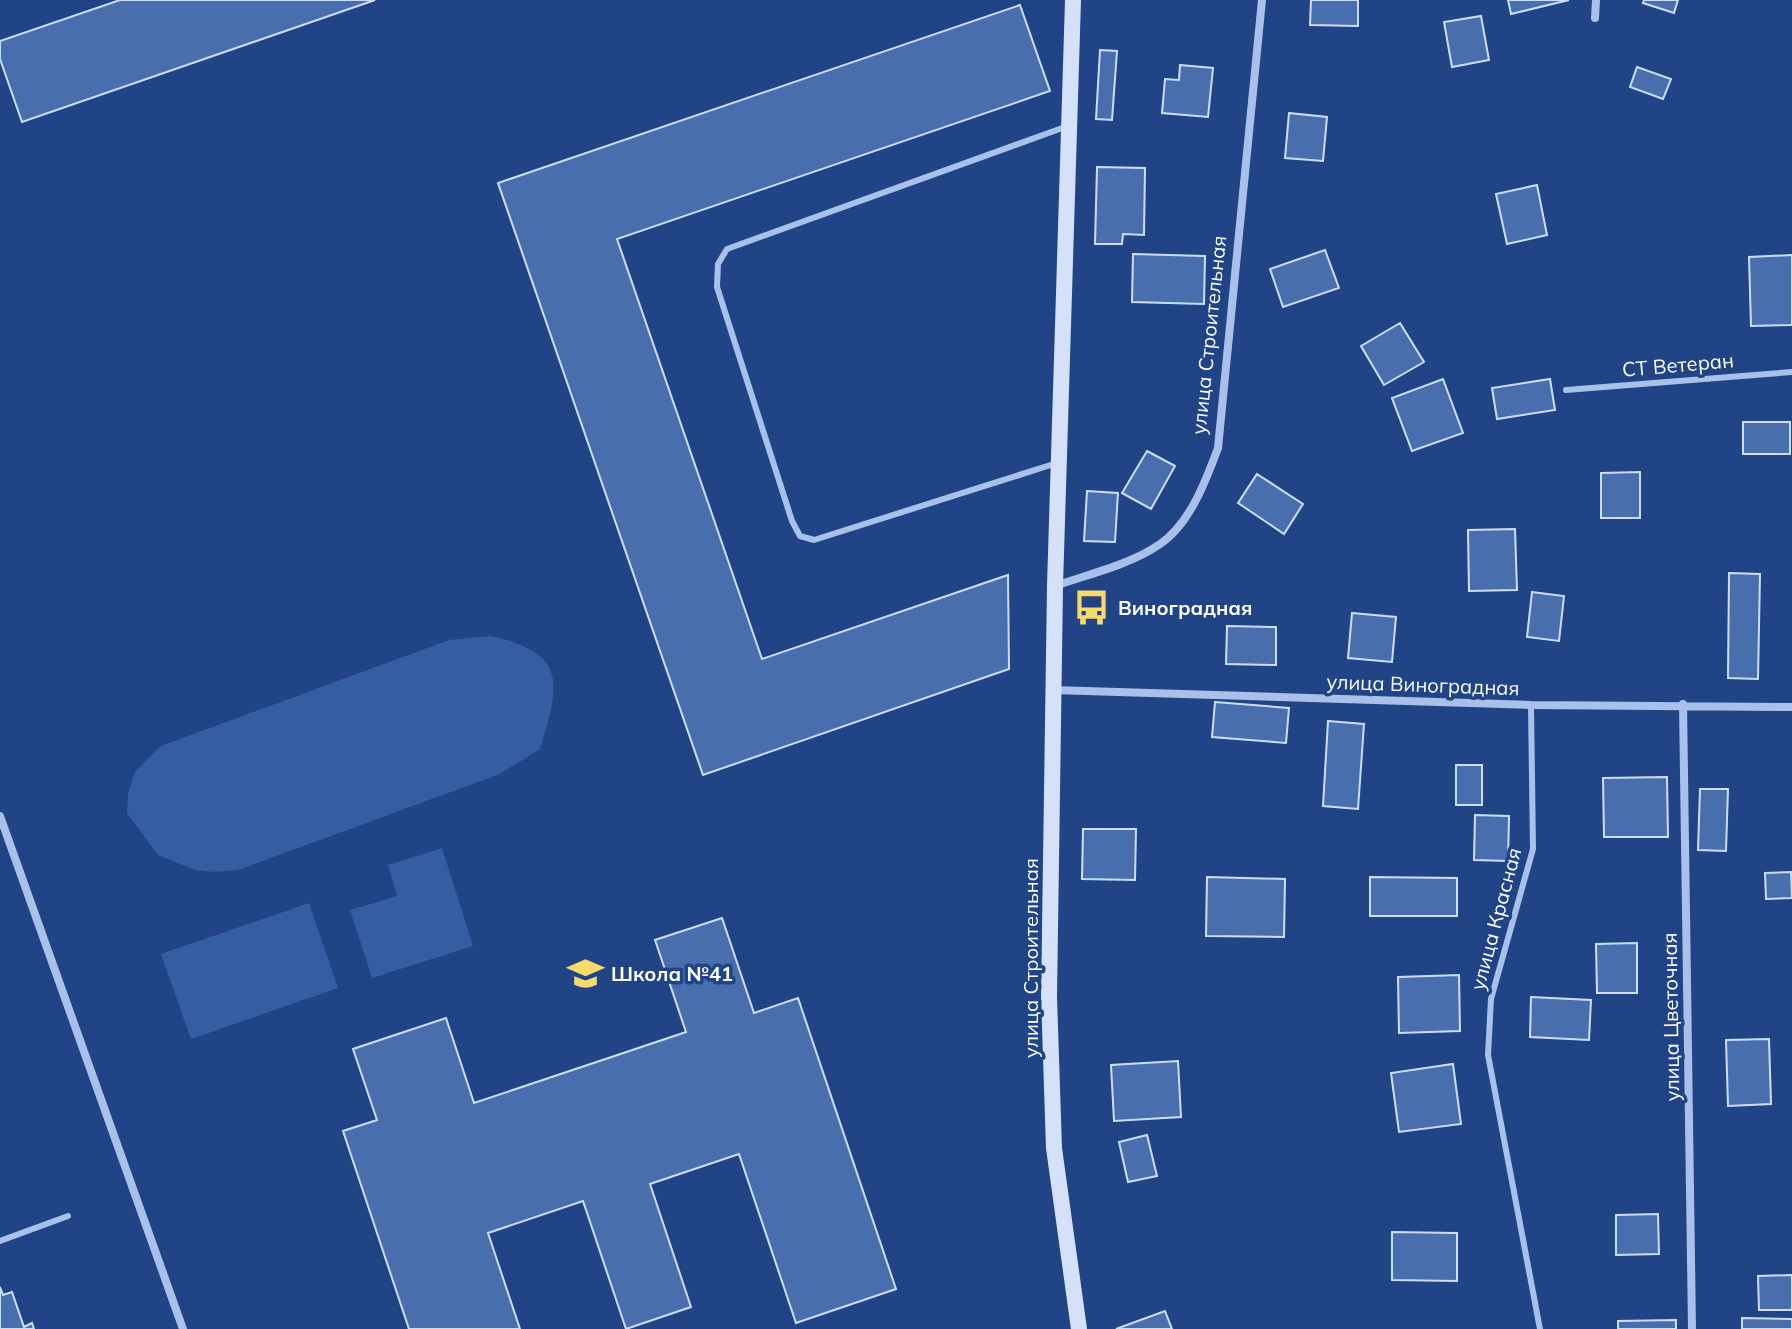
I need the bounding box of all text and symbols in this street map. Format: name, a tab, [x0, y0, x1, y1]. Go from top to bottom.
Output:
street label: улица Строительная	[1186, 234, 1231, 436]
street label: СТ Ветеран	[1621, 347, 1735, 382]
bus stop icon: Виноградная	[1073, 589, 1111, 627]
place label: Виноградная	[1118, 595, 1252, 620]
street label: улица Виноградная	[1326, 669, 1520, 700]
street label: улица Красная	[1465, 845, 1527, 993]
street label: улица Строительная	[1018, 858, 1043, 1058]
street label: улица Цветочная	[1657, 932, 1684, 1102]
school or university icon: Школа №41	[566, 955, 604, 993]
place label: Школа №41	[611, 961, 733, 986]

